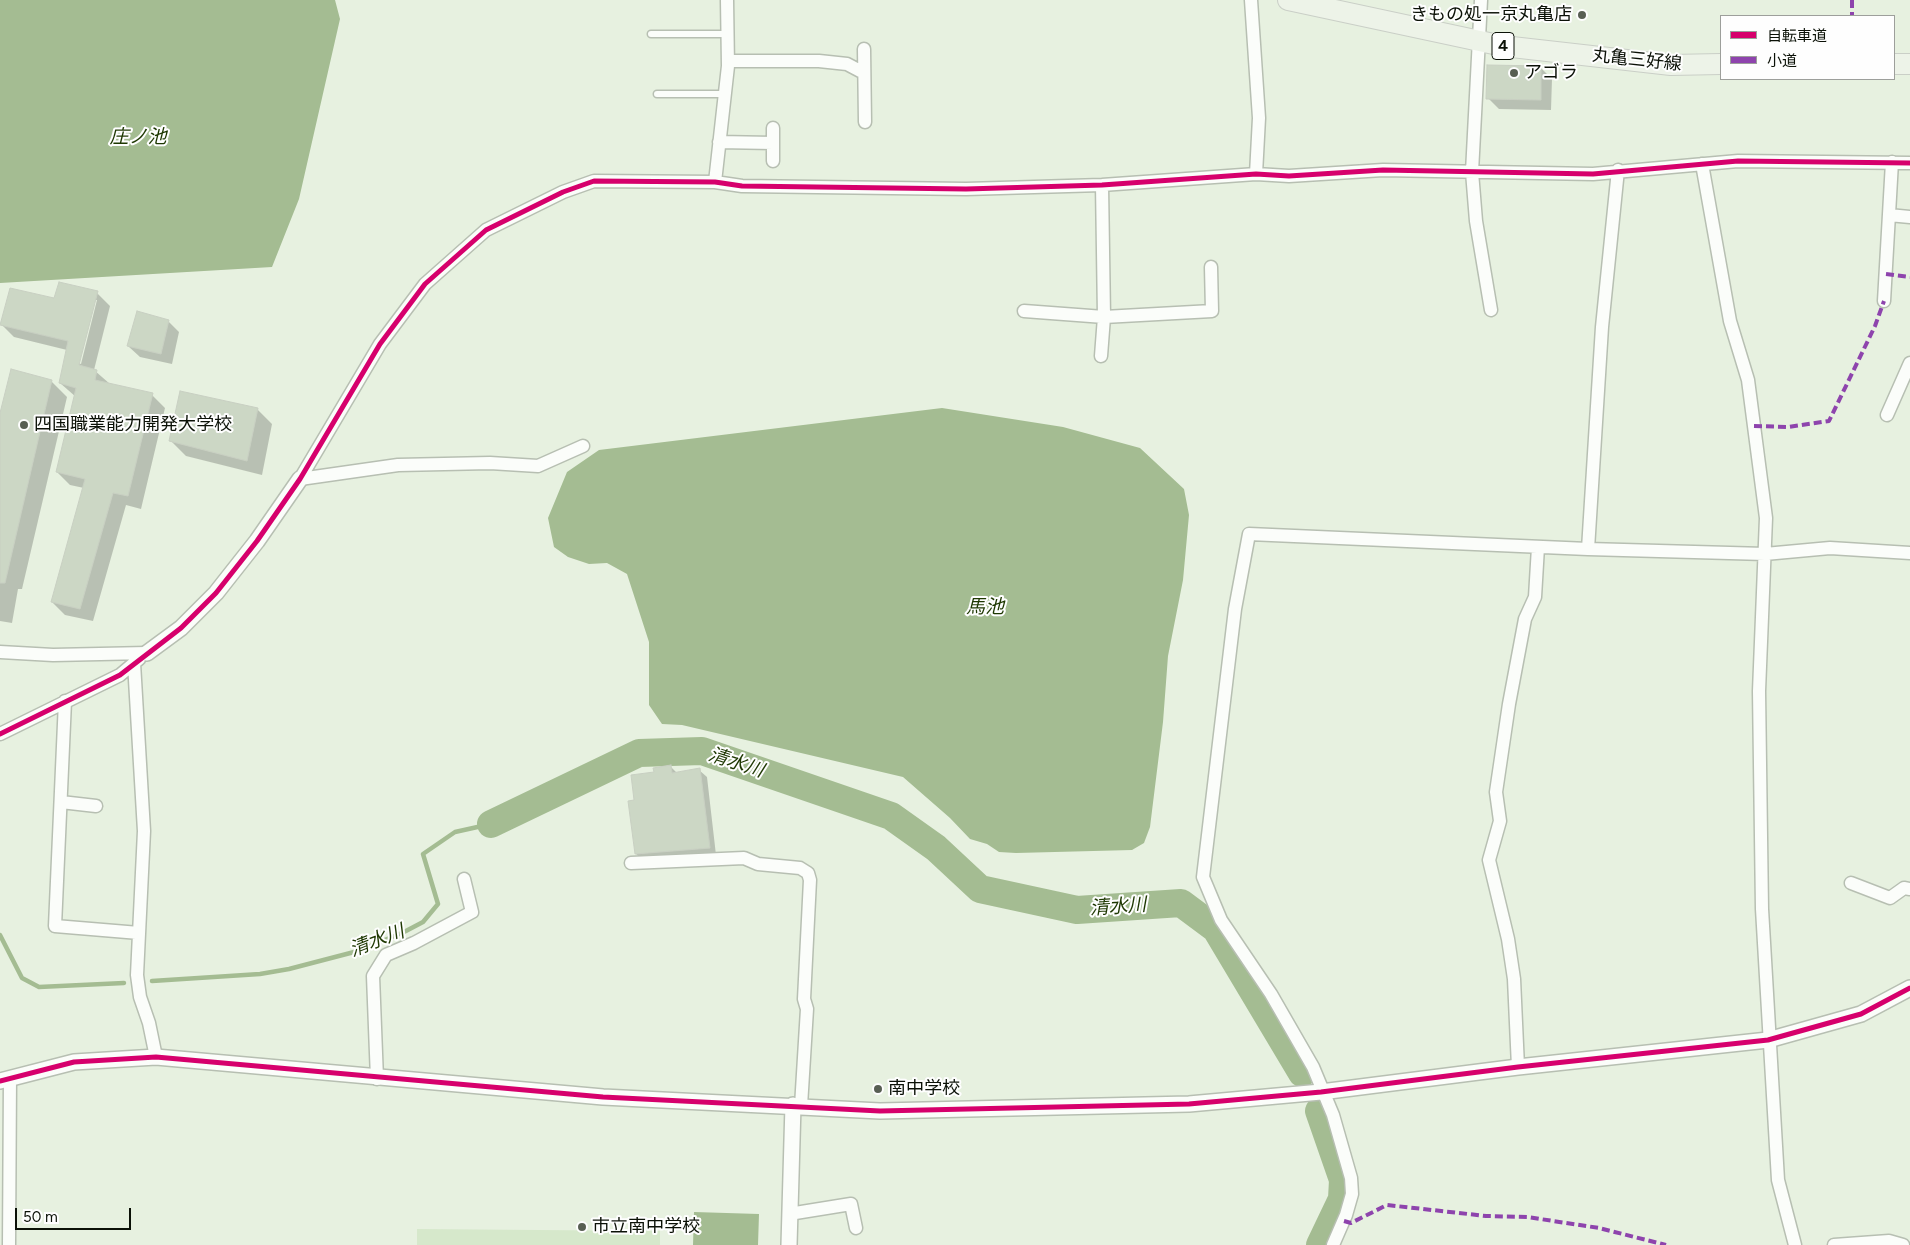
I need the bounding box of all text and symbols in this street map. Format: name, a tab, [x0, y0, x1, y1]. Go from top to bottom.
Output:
place label: きもの処一京丸亀店	[1410, 4, 1572, 26]
marker: きもの処一京丸亀店	[1576, 9, 1588, 21]
legend	[1720, 15, 1895, 80]
text: 自転車道	[1767, 27, 1827, 45]
road number: 4	[1492, 32, 1514, 59]
street label: 丸亀三好線	[1591, 45, 1683, 75]
text: 小道	[1767, 52, 1797, 70]
place label: アゴラ	[1524, 62, 1578, 84]
marker: アゴラ	[1508, 67, 1520, 79]
water label: 庄ノ池	[110, 126, 166, 148]
place label: 四国職業能力開発大学校	[34, 414, 232, 436]
marker: 四国職業能力開発大学校	[18, 419, 30, 431]
water label: 馬池	[966, 596, 1004, 618]
water label: 清水川	[705, 743, 767, 783]
water label: 清水川	[1089, 894, 1147, 920]
water label: 清水川	[346, 920, 408, 962]
place label: 南中学校	[888, 1078, 960, 1100]
marker: 南中学校	[872, 1083, 884, 1095]
scale bar	[18, 1198, 134, 1230]
text: 50 m	[23, 1208, 58, 1226]
place label: 市立南中学校	[592, 1216, 700, 1238]
marker: 市立南中学校	[576, 1221, 588, 1233]

